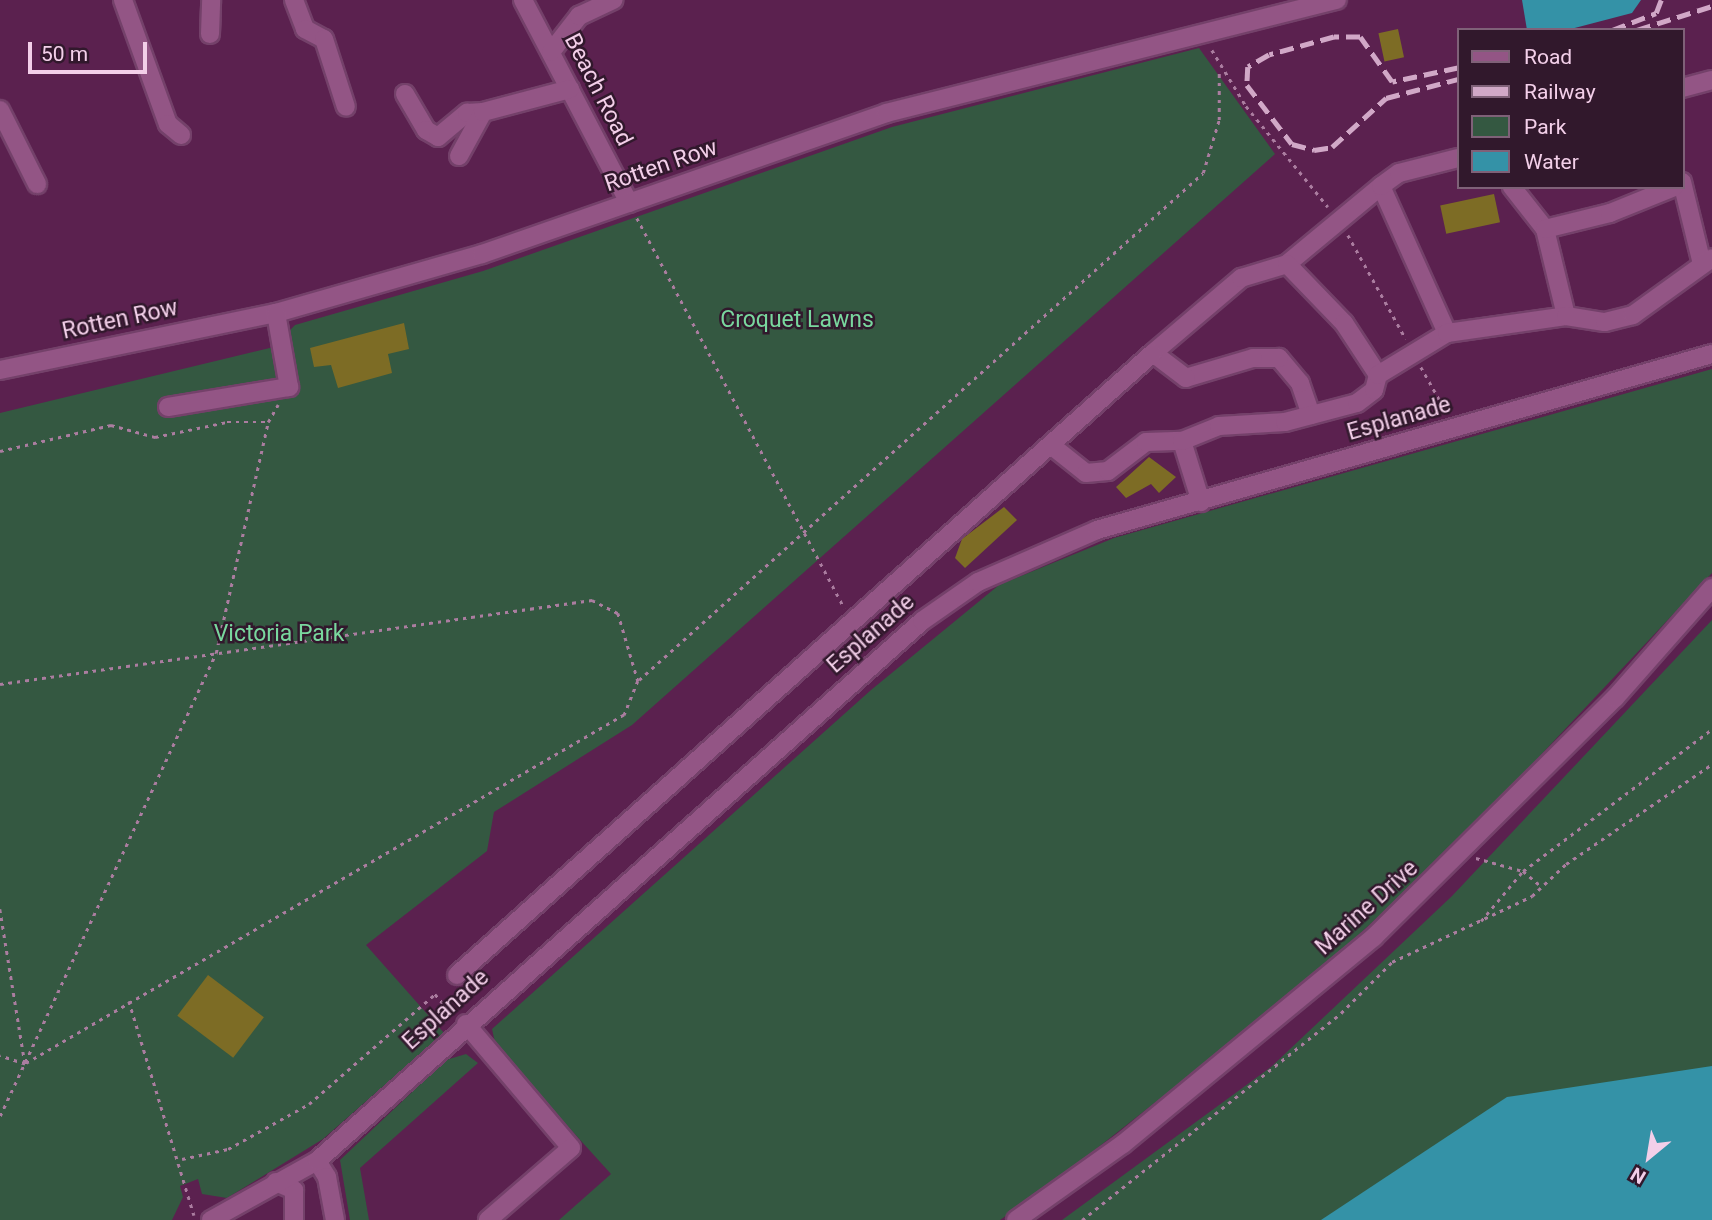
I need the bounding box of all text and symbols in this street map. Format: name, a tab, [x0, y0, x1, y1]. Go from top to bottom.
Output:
scale bar	[32, 28, 150, 72]
legend	[1456, 28, 1684, 189]
street label: Beach Road	[558, 29, 638, 151]
text: 50 m	[41, 42, 88, 66]
text: Road	[1524, 45, 1572, 69]
text: Railway	[1524, 80, 1596, 104]
text: Park	[1524, 115, 1566, 139]
street label: Rotten Row	[601, 134, 721, 198]
text: Water	[1524, 150, 1579, 174]
street label: Rotten Row	[60, 294, 180, 346]
park label: Croquet Lawns	[720, 306, 874, 334]
street label: Esplanade	[1344, 391, 1454, 447]
street label: Esplanade	[822, 589, 920, 679]
park label: Victoria Park	[214, 620, 344, 648]
street label: Marine Drive	[1310, 855, 1424, 961]
street label: Esplanade	[397, 964, 495, 1056]
north arrow	[1614, 1122, 1684, 1192]
text: N	[1627, 1162, 1650, 1189]

